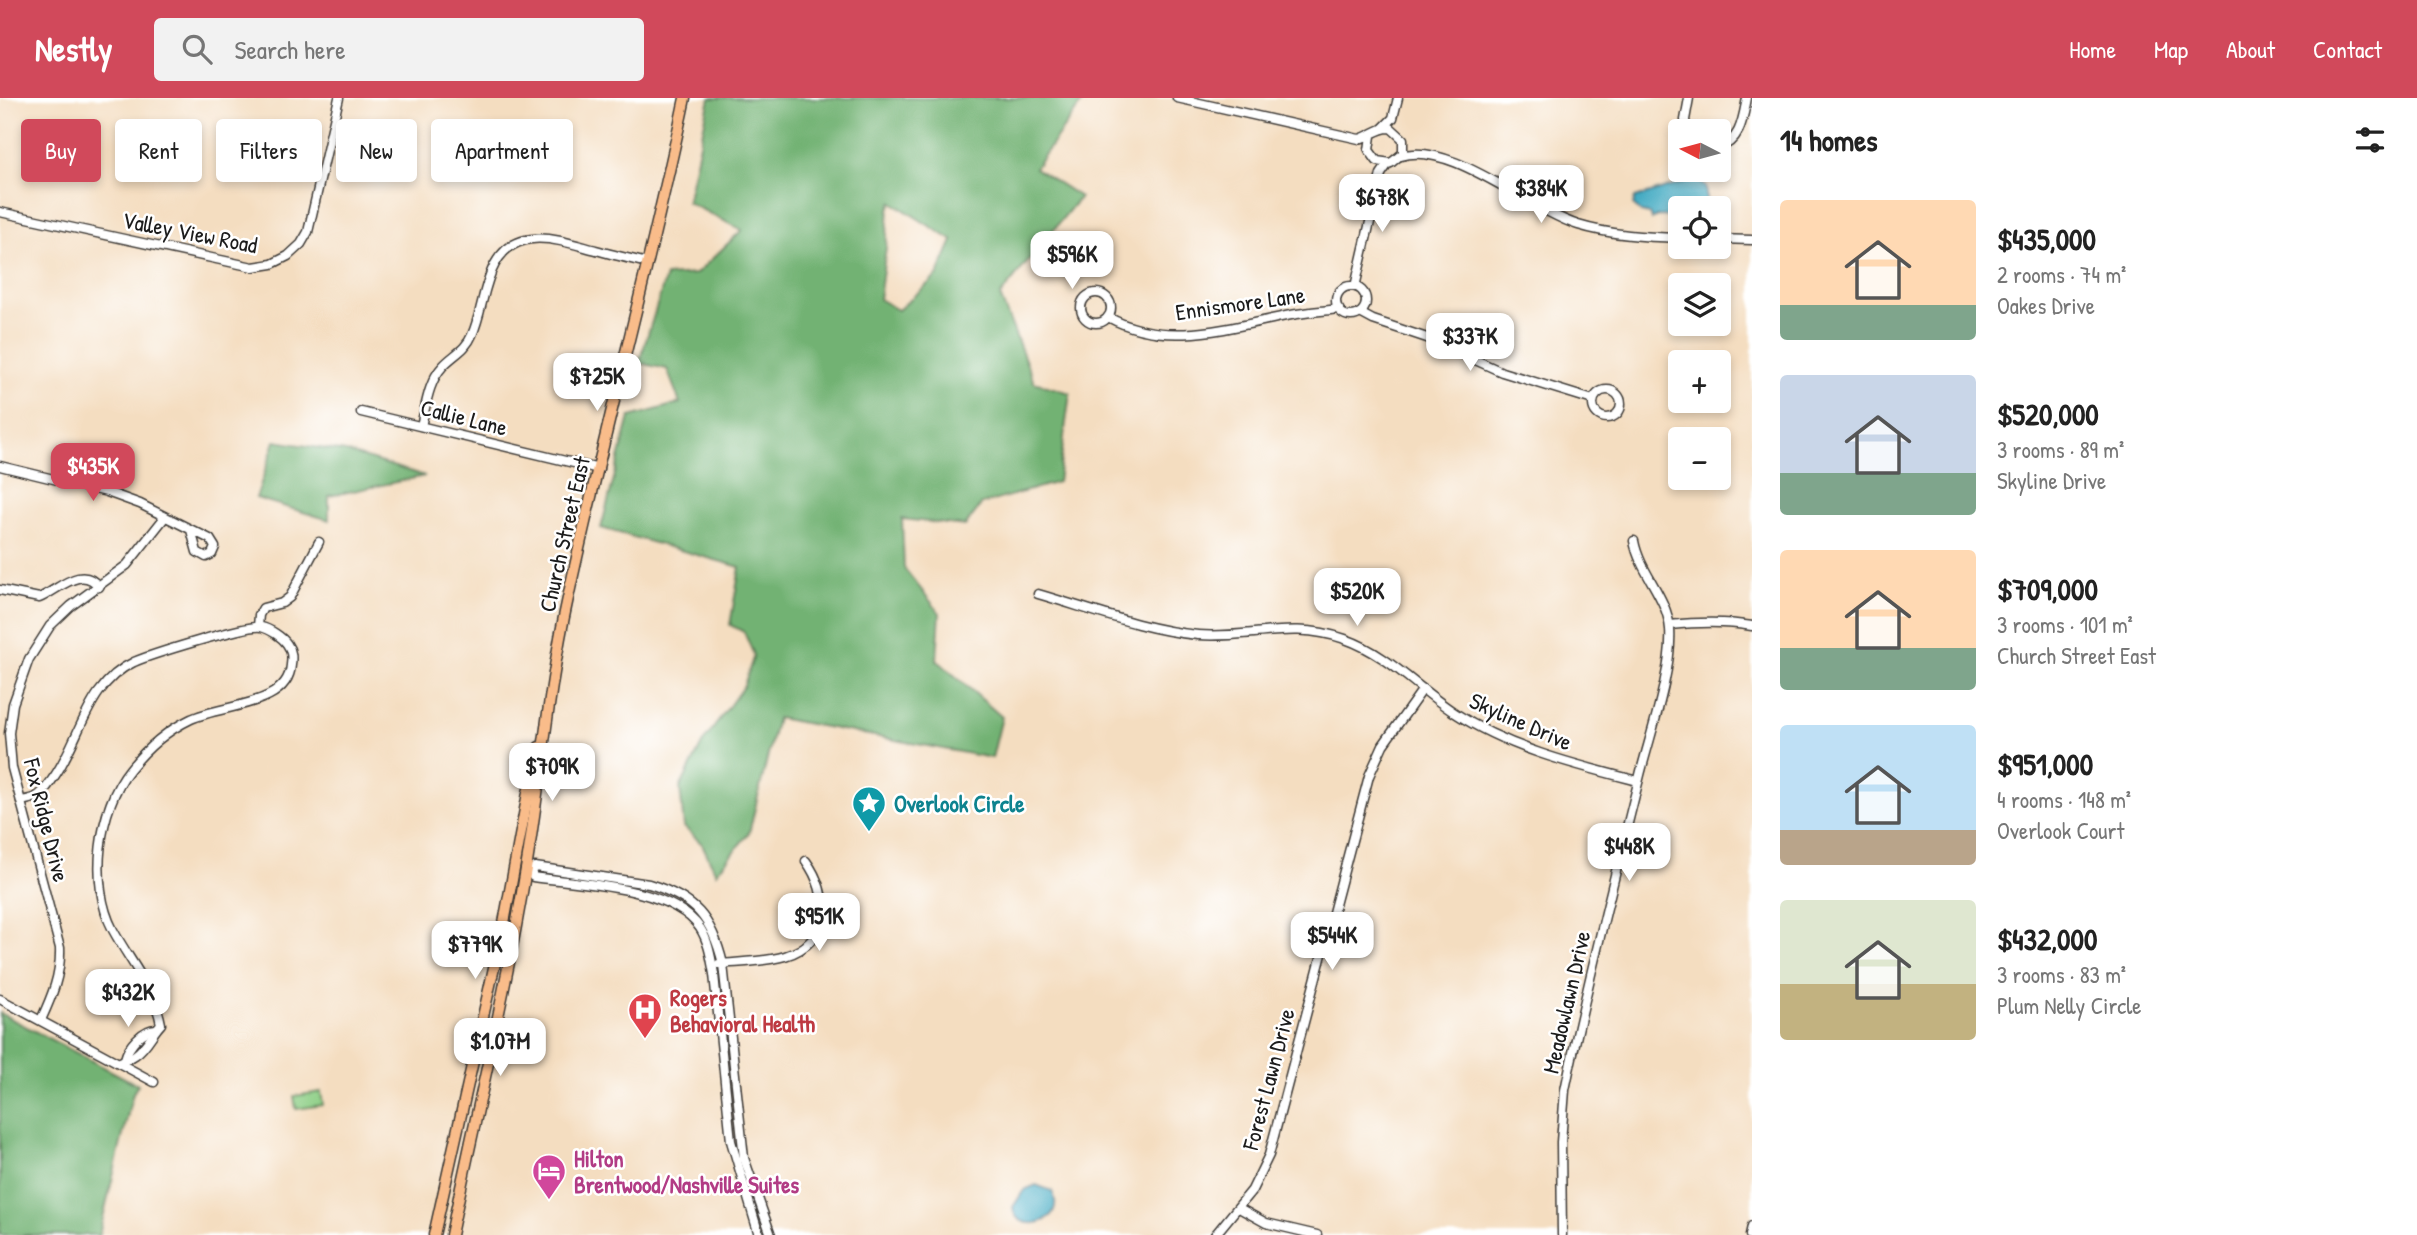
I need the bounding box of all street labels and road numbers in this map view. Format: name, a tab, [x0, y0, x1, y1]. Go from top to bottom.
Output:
street label: Valley View Road	[120, 204, 260, 260]
street label: Ennismore Lane	[1173, 279, 1307, 327]
street label: Callie Lane	[417, 391, 511, 443]
street label: Church Street East	[531, 452, 597, 615]
street label: Skyline Drive	[1465, 685, 1577, 757]
street label: Fox Ridge Drive	[16, 754, 77, 885]
street label: Meadowlawn Drive	[1535, 928, 1597, 1076]
street label: Forest Lawn Drive	[1234, 1005, 1302, 1154]

